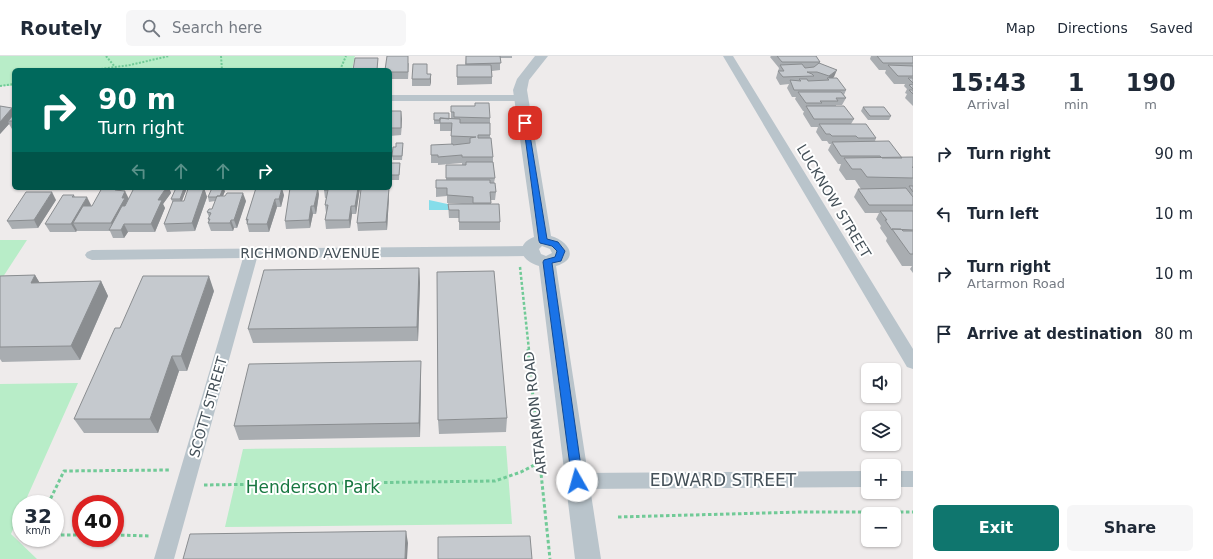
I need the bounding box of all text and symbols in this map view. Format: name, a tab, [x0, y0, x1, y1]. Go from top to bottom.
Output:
search box	[126, 10, 406, 46]
text: Routely	[20, 17, 102, 39]
icon: search	[140, 17, 162, 39]
text: Search here	[172, 19, 262, 37]
text: Map	[1006, 20, 1035, 36]
text: Directions	[1057, 20, 1128, 36]
text: Saved	[1150, 20, 1193, 36]
text: 15:43	[950, 69, 1027, 97]
text: 1	[1068, 69, 1084, 97]
text: 190	[1126, 69, 1176, 97]
text: 90 m	[98, 83, 176, 116]
icon: right	[32, 84, 84, 136]
text: Arrival	[967, 97, 1010, 112]
text: min	[1064, 97, 1088, 112]
text: m	[1144, 97, 1157, 112]
pin	[508, 106, 542, 140]
icon: arrive	[514, 112, 536, 134]
text: Turn right	[98, 117, 184, 138]
street label: LUCKNOW STREET	[794, 141, 874, 261]
icon: right	[933, 143, 955, 165]
text: Turn right	[967, 145, 1051, 163]
text: 90 m	[1155, 145, 1193, 163]
icon: left	[128, 160, 150, 182]
icon: ahead	[170, 160, 192, 182]
icon: ahead	[212, 160, 234, 182]
icon: right	[254, 160, 276, 182]
icon: left	[933, 203, 955, 225]
text: Turn left	[967, 205, 1039, 223]
text: 10 m	[1155, 205, 1193, 223]
street label: RICHMOND AVENUE	[240, 245, 380, 261]
text: Turn right	[967, 258, 1051, 276]
icon: right	[933, 263, 955, 285]
text: 10 m	[1155, 265, 1193, 283]
text: Artarmon Road	[967, 276, 1065, 291]
icon: arrive	[933, 323, 955, 345]
text: Arrive at destination	[967, 325, 1142, 343]
text: 80 m	[1155, 325, 1193, 343]
street label: ARTARMON ROAD	[521, 351, 549, 475]
street label: SCOTT STREET	[186, 354, 230, 459]
map controls	[861, 363, 901, 547]
button: sound	[861, 363, 901, 403]
button: layers	[861, 411, 901, 451]
button: +	[861, 459, 901, 499]
position arrow	[556, 460, 598, 502]
street label: EDWARD STREET	[650, 470, 797, 490]
park label: Henderson Park	[246, 477, 380, 497]
speed limit sign: 40	[72, 495, 124, 547]
text: 32	[24, 504, 52, 528]
button: Exit	[933, 505, 1059, 551]
button: Share	[1067, 505, 1193, 551]
button: −	[861, 507, 901, 547]
text: km/h	[25, 525, 51, 536]

